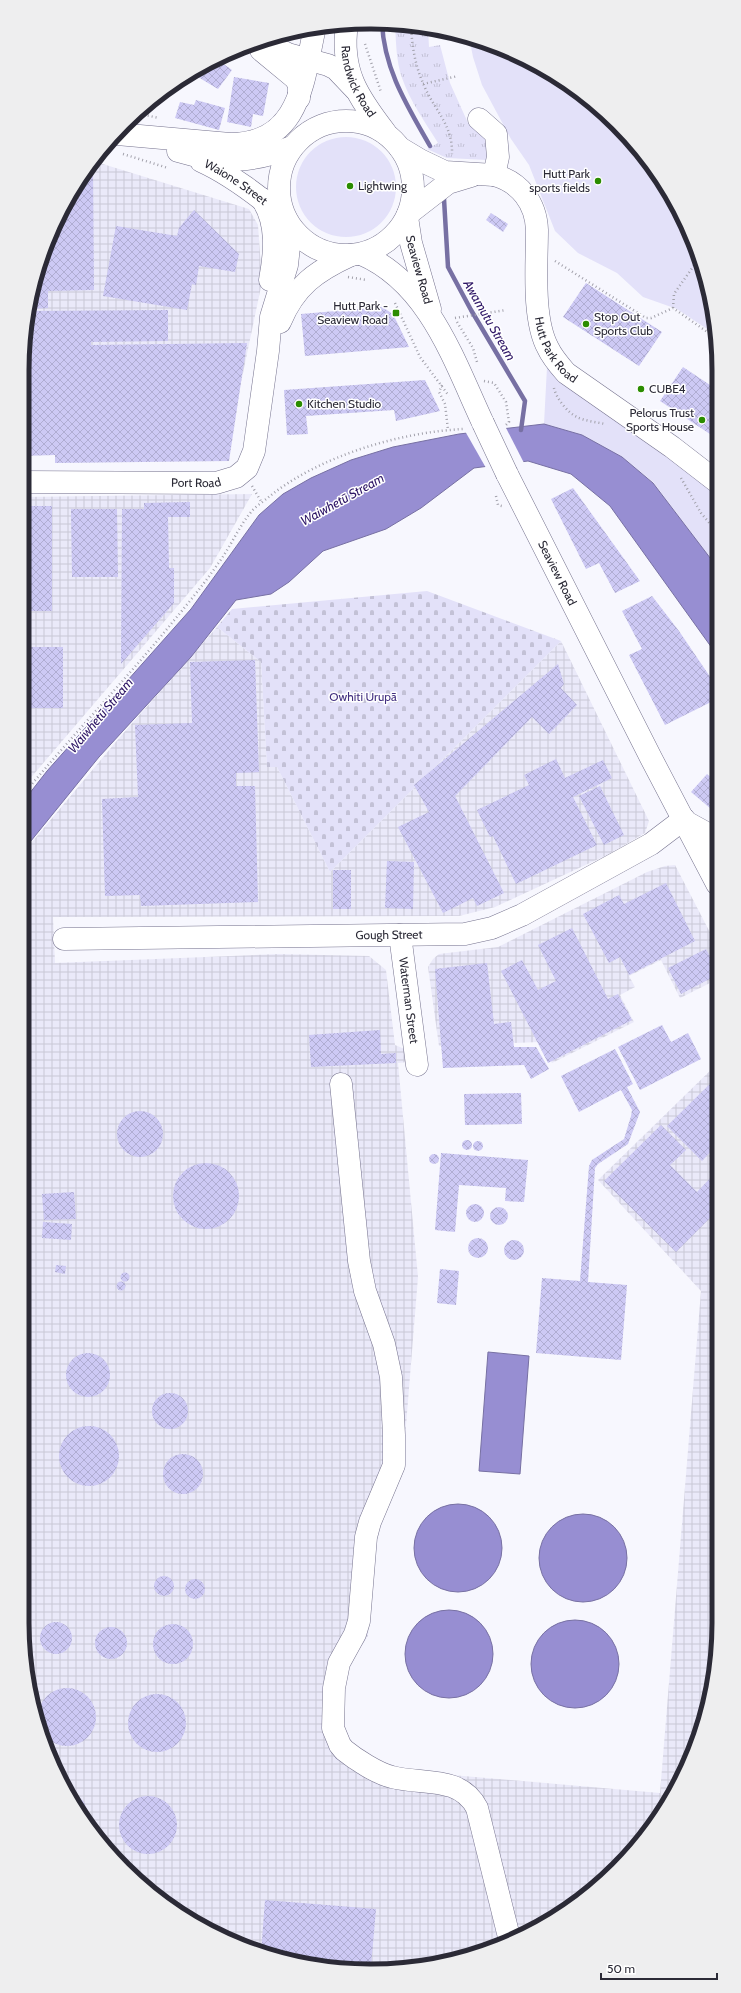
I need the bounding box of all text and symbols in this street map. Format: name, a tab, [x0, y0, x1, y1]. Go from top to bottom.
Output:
street label: Randwick Road	[338, 45, 379, 120]
street label: Waione Street	[202, 156, 271, 208]
place label: Hutt Park sports fields	[529, 166, 591, 195]
marker: Hutt Park sports fields	[593, 176, 603, 186]
place label: Lightwing	[358, 178, 408, 193]
marker: Lightwing	[345, 181, 355, 191]
street label: Seaview Road	[403, 234, 436, 306]
water label: Awamutu Stream	[460, 276, 520, 363]
place label: Hutt Park - Seaview Road	[317, 298, 388, 327]
marker: Hutt Park - Seaview Road	[391, 308, 401, 318]
place label: Stop Out Sports Club	[594, 309, 653, 338]
street label: Hutt Park Road	[532, 315, 581, 386]
marker: Stop Out Sports Club	[581, 319, 591, 329]
place label: CUBE4	[649, 381, 685, 396]
marker: CUBE4	[636, 384, 646, 394]
place label: Kitchen Studio	[307, 396, 381, 411]
marker: Kitchen Studio	[294, 399, 304, 409]
place label: Pelorus Trust Sports House	[626, 405, 694, 434]
marker: Pelorus Trust Sports House	[697, 415, 707, 425]
water label: Waiwhetū Stream	[297, 469, 387, 529]
street label: Port Road	[171, 474, 223, 490]
street label: Seaview Road	[535, 538, 580, 608]
water label: Waiwhetū Stream	[64, 674, 136, 756]
park label: Owhiti Urupā	[329, 689, 397, 704]
street label: Gough Street	[355, 927, 423, 942]
street label: Waterman Street	[396, 956, 422, 1045]
scale bar	[601, 1955, 717, 1981]
text: 50 m	[607, 1961, 635, 1976]

